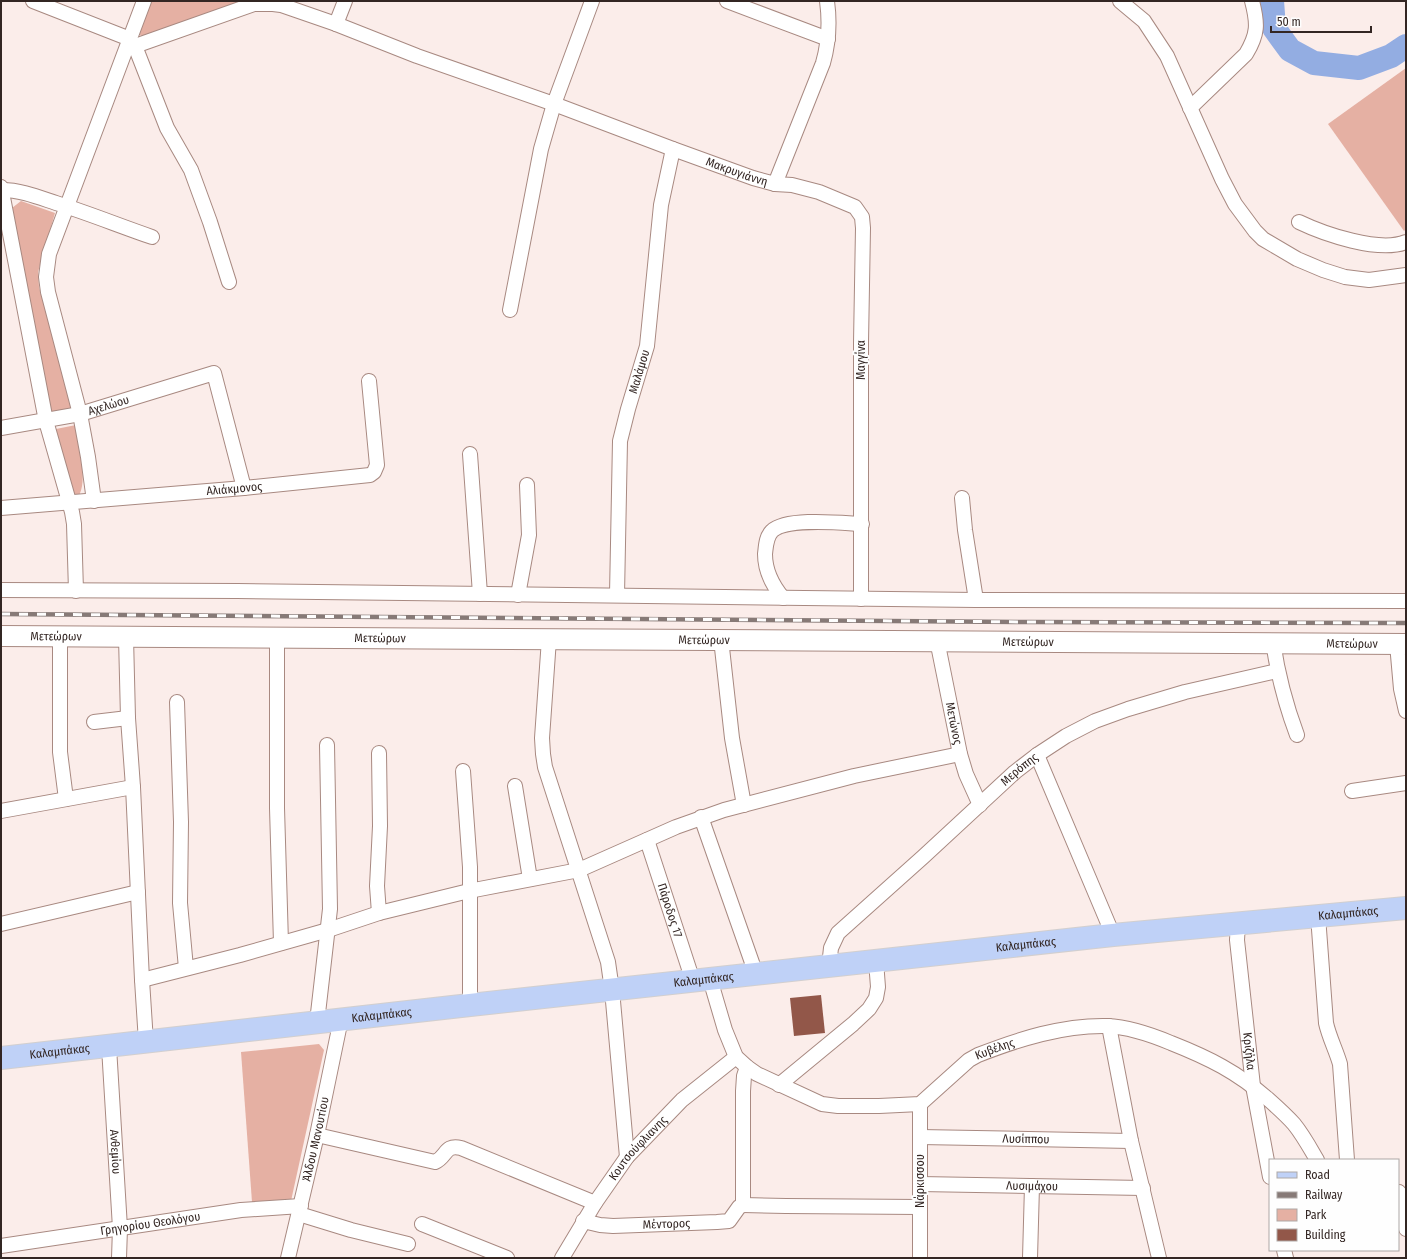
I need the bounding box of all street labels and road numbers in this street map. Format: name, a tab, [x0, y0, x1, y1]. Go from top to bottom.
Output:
street label: Μακρυγιάννη	[704, 154, 769, 189]
street label: Μαγγίνα	[854, 340, 868, 380]
street label: Μαλάμου	[626, 348, 653, 395]
street label: Αχελώου	[86, 392, 131, 418]
street label: Αλιάκμονος	[206, 479, 263, 498]
street label: Μετεώρων	[30, 629, 82, 643]
street label: Μετεώρων	[354, 631, 406, 645]
street label: Μετεώρων	[678, 633, 730, 647]
street label: Μετεώρων	[1002, 635, 1054, 649]
street label: Μετεώρων	[1326, 637, 1378, 651]
street label: Μετώνος	[943, 701, 965, 746]
street label: Μερόπης	[998, 750, 1041, 789]
street label: Πάροδος 17	[655, 881, 685, 939]
street label: Καλαμπάκας	[1318, 904, 1379, 923]
street label: Καλαμπάκας	[995, 934, 1057, 955]
street label: Καλαμπάκας	[673, 969, 734, 990]
street label: Καλαμπάκας	[351, 1005, 412, 1025]
street label: Κριζήλα	[1240, 1032, 1258, 1071]
street label: Κυβέλης	[973, 1035, 1016, 1063]
street label: Καλαμπάκας	[29, 1041, 90, 1062]
street label: Άλδου Μανουτίου	[299, 1096, 332, 1183]
street label: Κουτσούφλιανης	[606, 1113, 670, 1183]
street label: Ανθεμίου	[107, 1129, 124, 1175]
street label: Λυσίππου	[1002, 1132, 1050, 1146]
street label: Νάρκισσου	[913, 1154, 927, 1208]
street label: Λυσιμάχου	[1006, 1179, 1058, 1193]
street label: Γρηγορίου Θεολόγου	[99, 1209, 201, 1238]
street label: Μέντορος	[642, 1216, 691, 1232]

